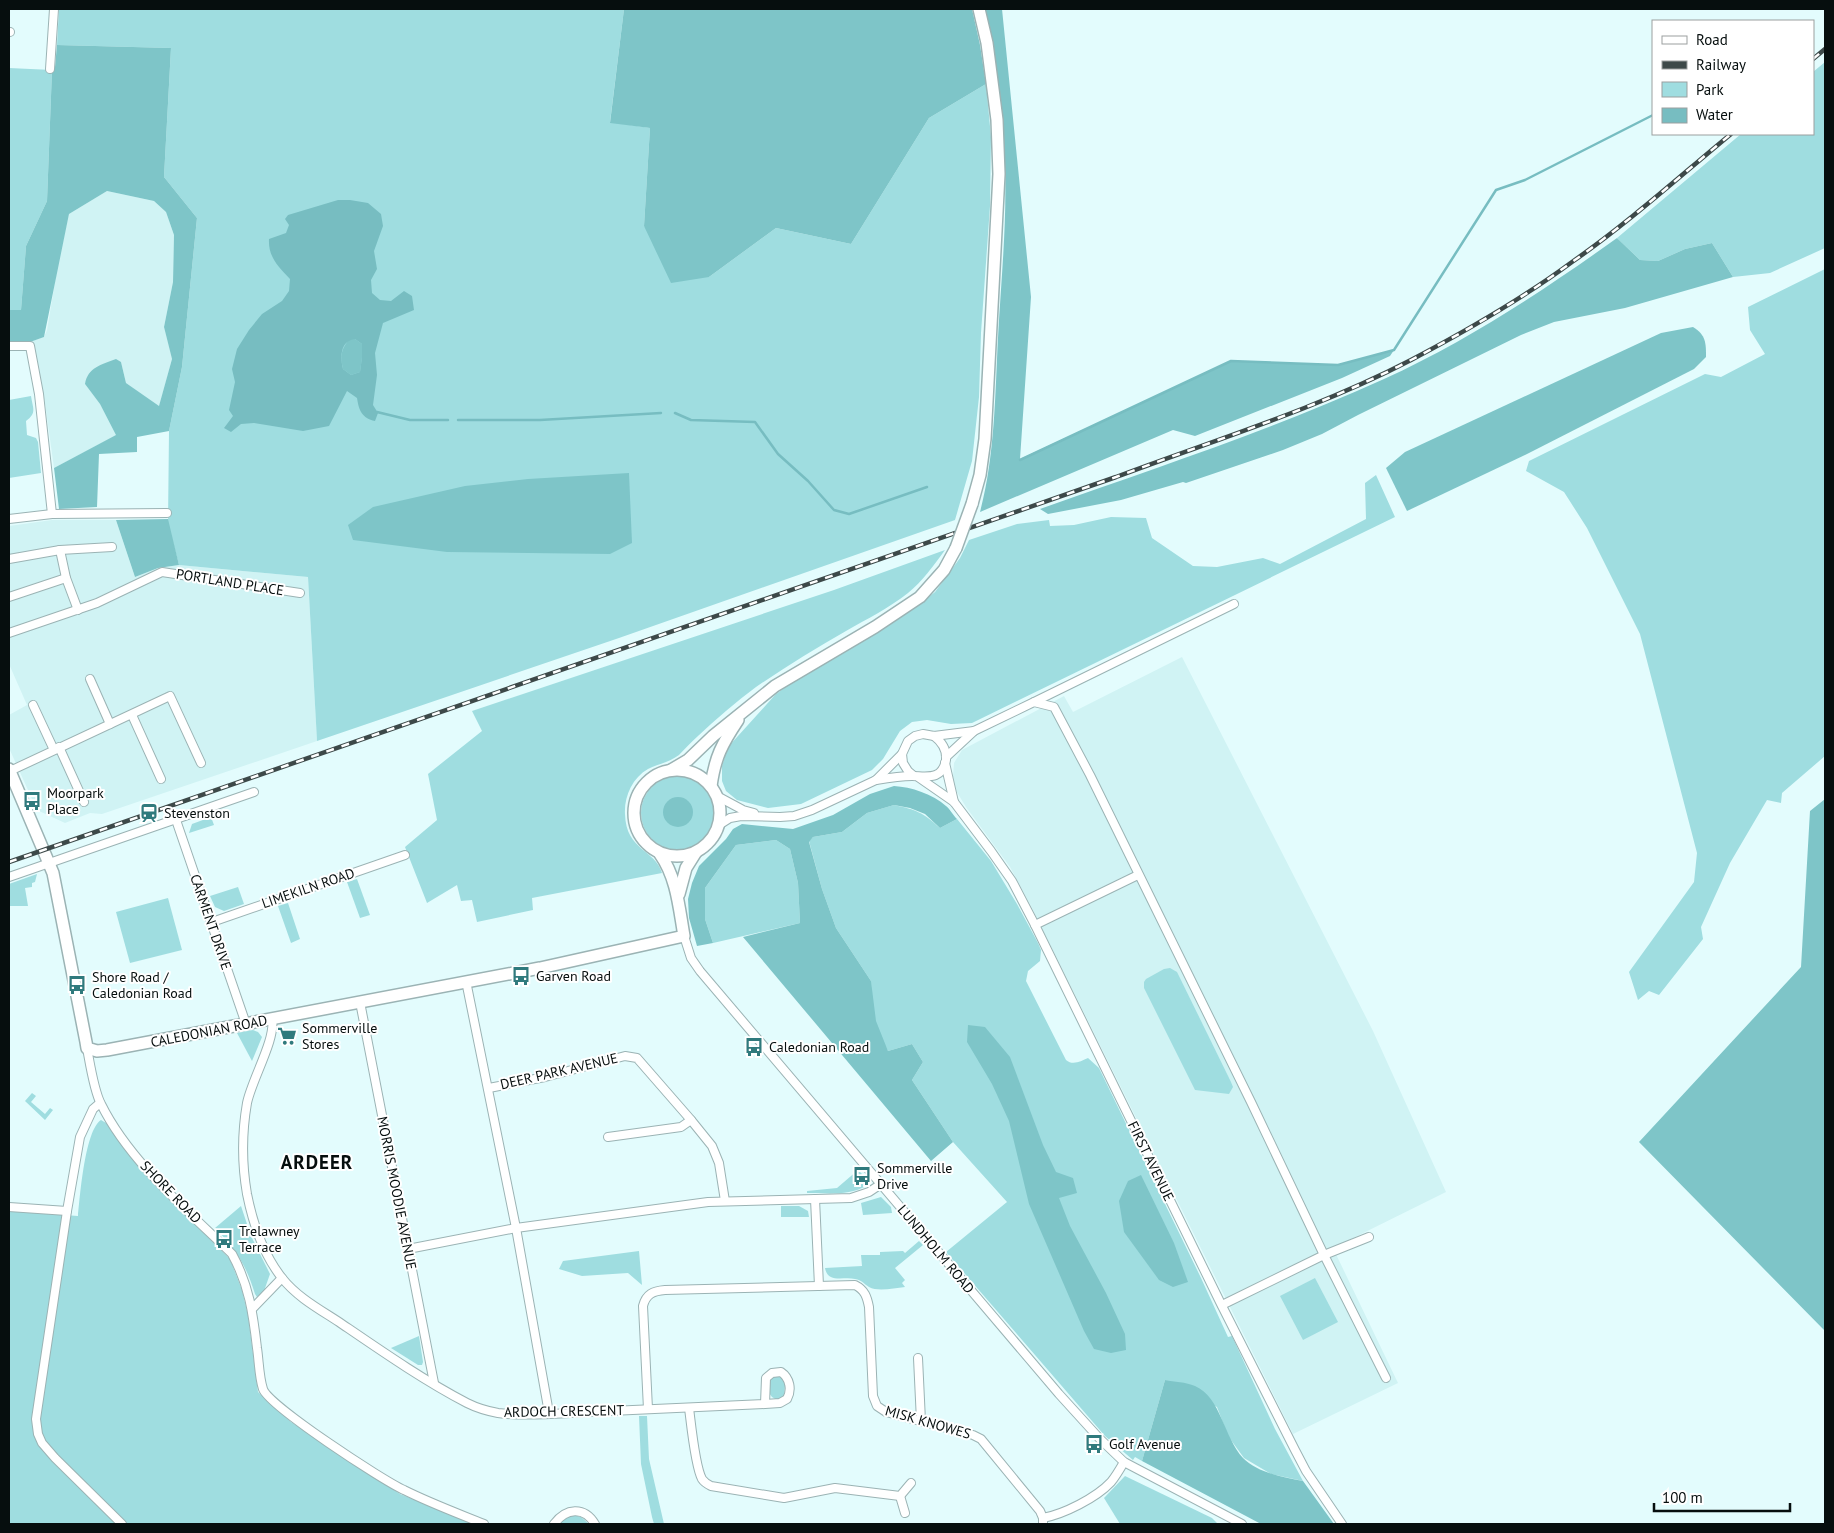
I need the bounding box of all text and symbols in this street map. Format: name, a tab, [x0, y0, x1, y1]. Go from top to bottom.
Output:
legend	[1652, 20, 1814, 135]
text: Road	[1696, 30, 1728, 49]
text: Railway	[1696, 55, 1746, 74]
text: Park	[1696, 80, 1724, 99]
text: Water	[1696, 105, 1733, 124]
street label: PORTLAND PLACE	[175, 565, 285, 599]
place label: Moorpark Place	[47, 784, 104, 818]
bus stop icon: Moorpark Place	[21, 790, 43, 812]
station icon: Stevenston	[138, 802, 160, 824]
place label: Stevenston	[164, 804, 230, 822]
street label: LIMEKILN ROAD	[259, 864, 357, 912]
street label: CARMENT DRIVE	[186, 872, 236, 972]
bus stop icon: Garven Road	[510, 965, 532, 987]
place label: Garven Road	[536, 967, 611, 985]
place label: Shore Road / Caledonian Road	[92, 968, 192, 1002]
bus stop icon: Shore Road / Caledonian Road	[66, 974, 88, 996]
street label: CALEDONIAN ROAD	[149, 1011, 269, 1051]
place label: Sommerville Stores	[302, 1019, 377, 1053]
supermarket icon: Sommerville Stores	[276, 1025, 298, 1047]
bus stop icon: Caledonian Road	[743, 1036, 765, 1058]
place label: Caledonian Road	[769, 1038, 869, 1056]
street label: DEER PARK AVENUE	[498, 1049, 620, 1093]
street label: MORRIS MOODIE AVENUE	[373, 1115, 421, 1271]
street label: FIRST AVENUE	[1124, 1118, 1178, 1204]
district label: ARDEER	[281, 1150, 353, 1174]
street label: SHORE ROAD	[137, 1157, 205, 1227]
place label: Sommerville Drive	[877, 1159, 952, 1193]
bus stop icon: Sommerville Drive	[851, 1165, 873, 1187]
street label: LUNDHOLM ROAD	[894, 1201, 978, 1297]
place label: Trelawney Terrace	[239, 1222, 300, 1256]
bus stop icon: Trelawney Terrace	[213, 1228, 235, 1250]
street label: ARDOCH CRESCENT	[504, 1401, 625, 1421]
street label: MISK KNOWES	[883, 1401, 973, 1443]
bus stop icon: Golf Avenue	[1083, 1433, 1105, 1455]
place label: Golf Avenue	[1109, 1435, 1181, 1453]
scale bar	[1654, 1480, 1790, 1512]
text: 100 m	[1662, 1488, 1703, 1507]

